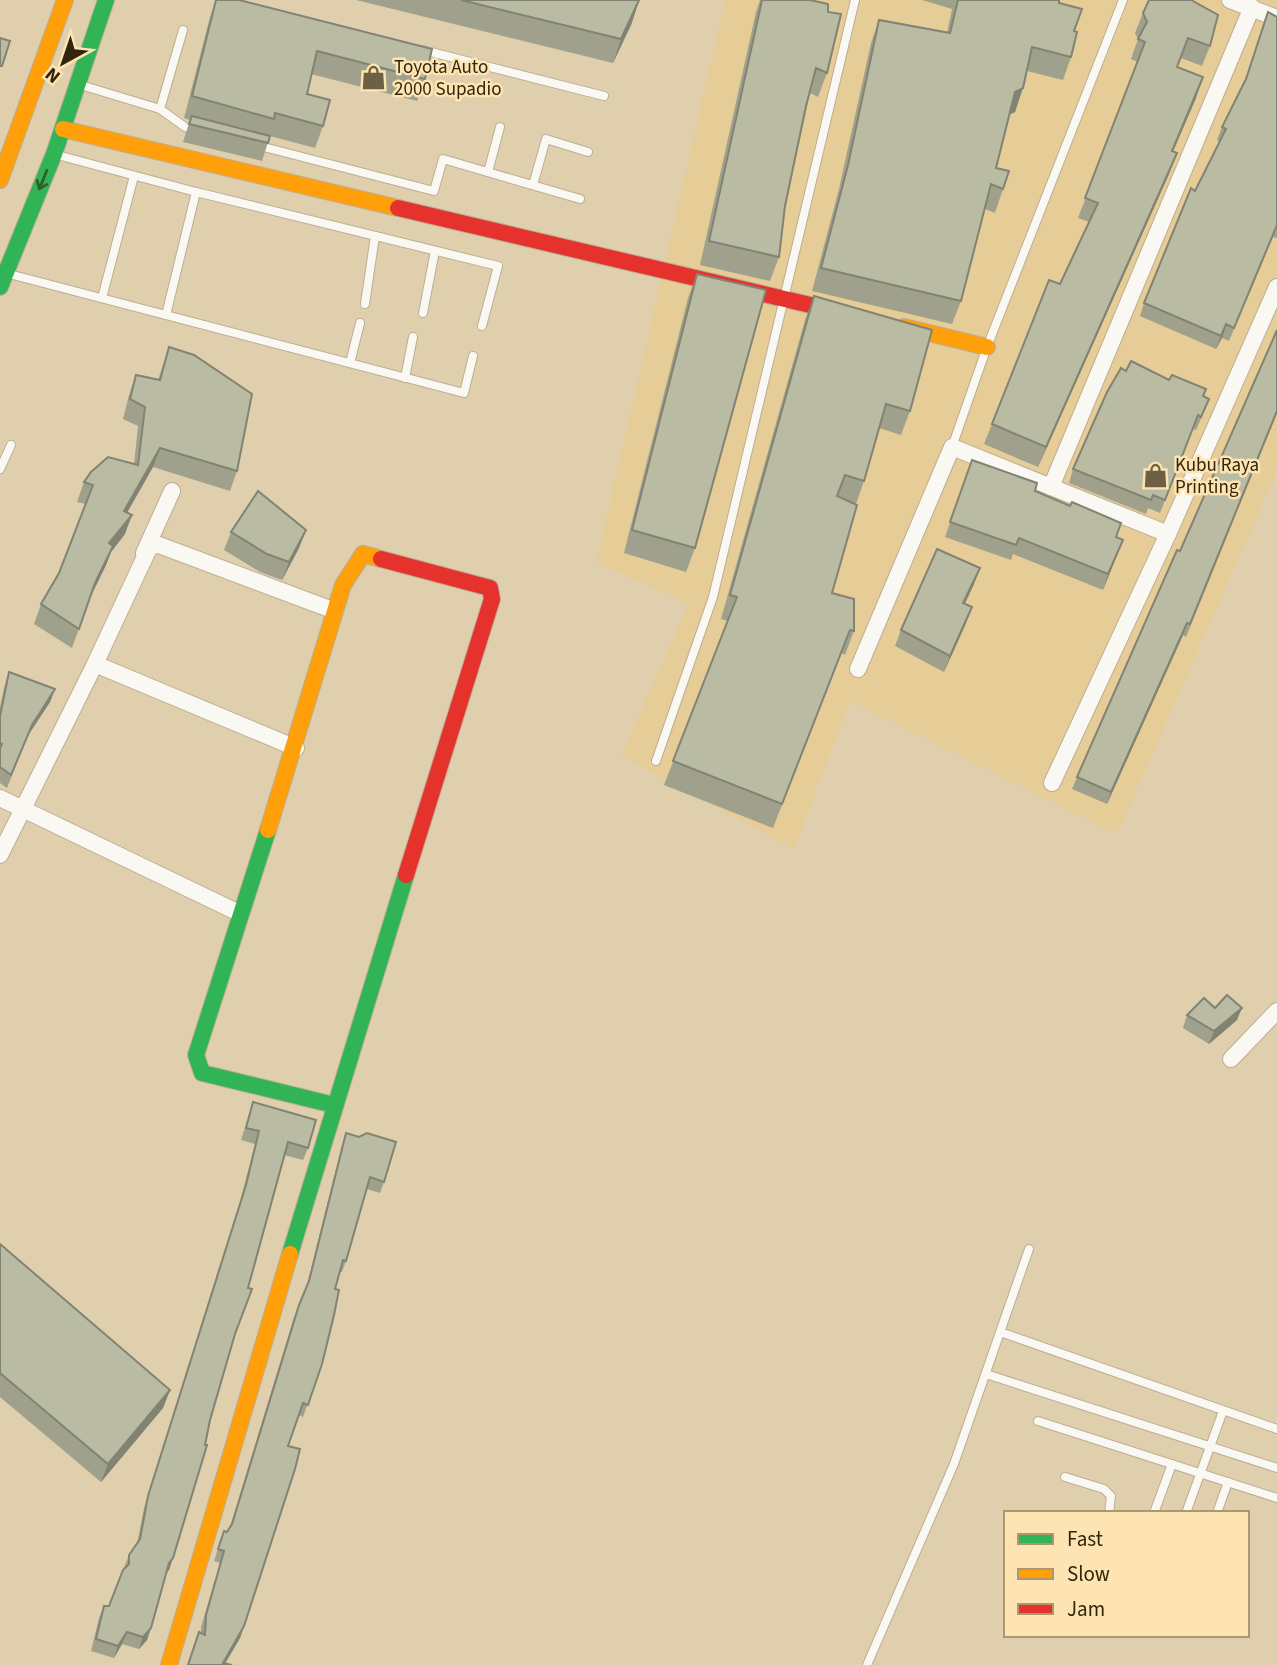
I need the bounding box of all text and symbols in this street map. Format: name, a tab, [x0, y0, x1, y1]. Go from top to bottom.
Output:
north arrow	[28, 28, 98, 98]
place label: Toyota Auto 2000 Supadio	[394, 54, 501, 103]
text: N	[40, 60, 67, 89]
shop icon: Toyota Auto 2000 Supadio	[360, 64, 388, 92]
one-way arrow	[36, 169, 49, 191]
place label: Kubu Raya Printing	[1175, 452, 1259, 501]
shop icon: Kubu Raya Printing	[1141, 462, 1169, 490]
legend	[1004, 1511, 1249, 1637]
text: Fast	[1067, 1524, 1103, 1554]
text: Slow	[1067, 1559, 1110, 1589]
text: Jam	[1067, 1594, 1105, 1624]

